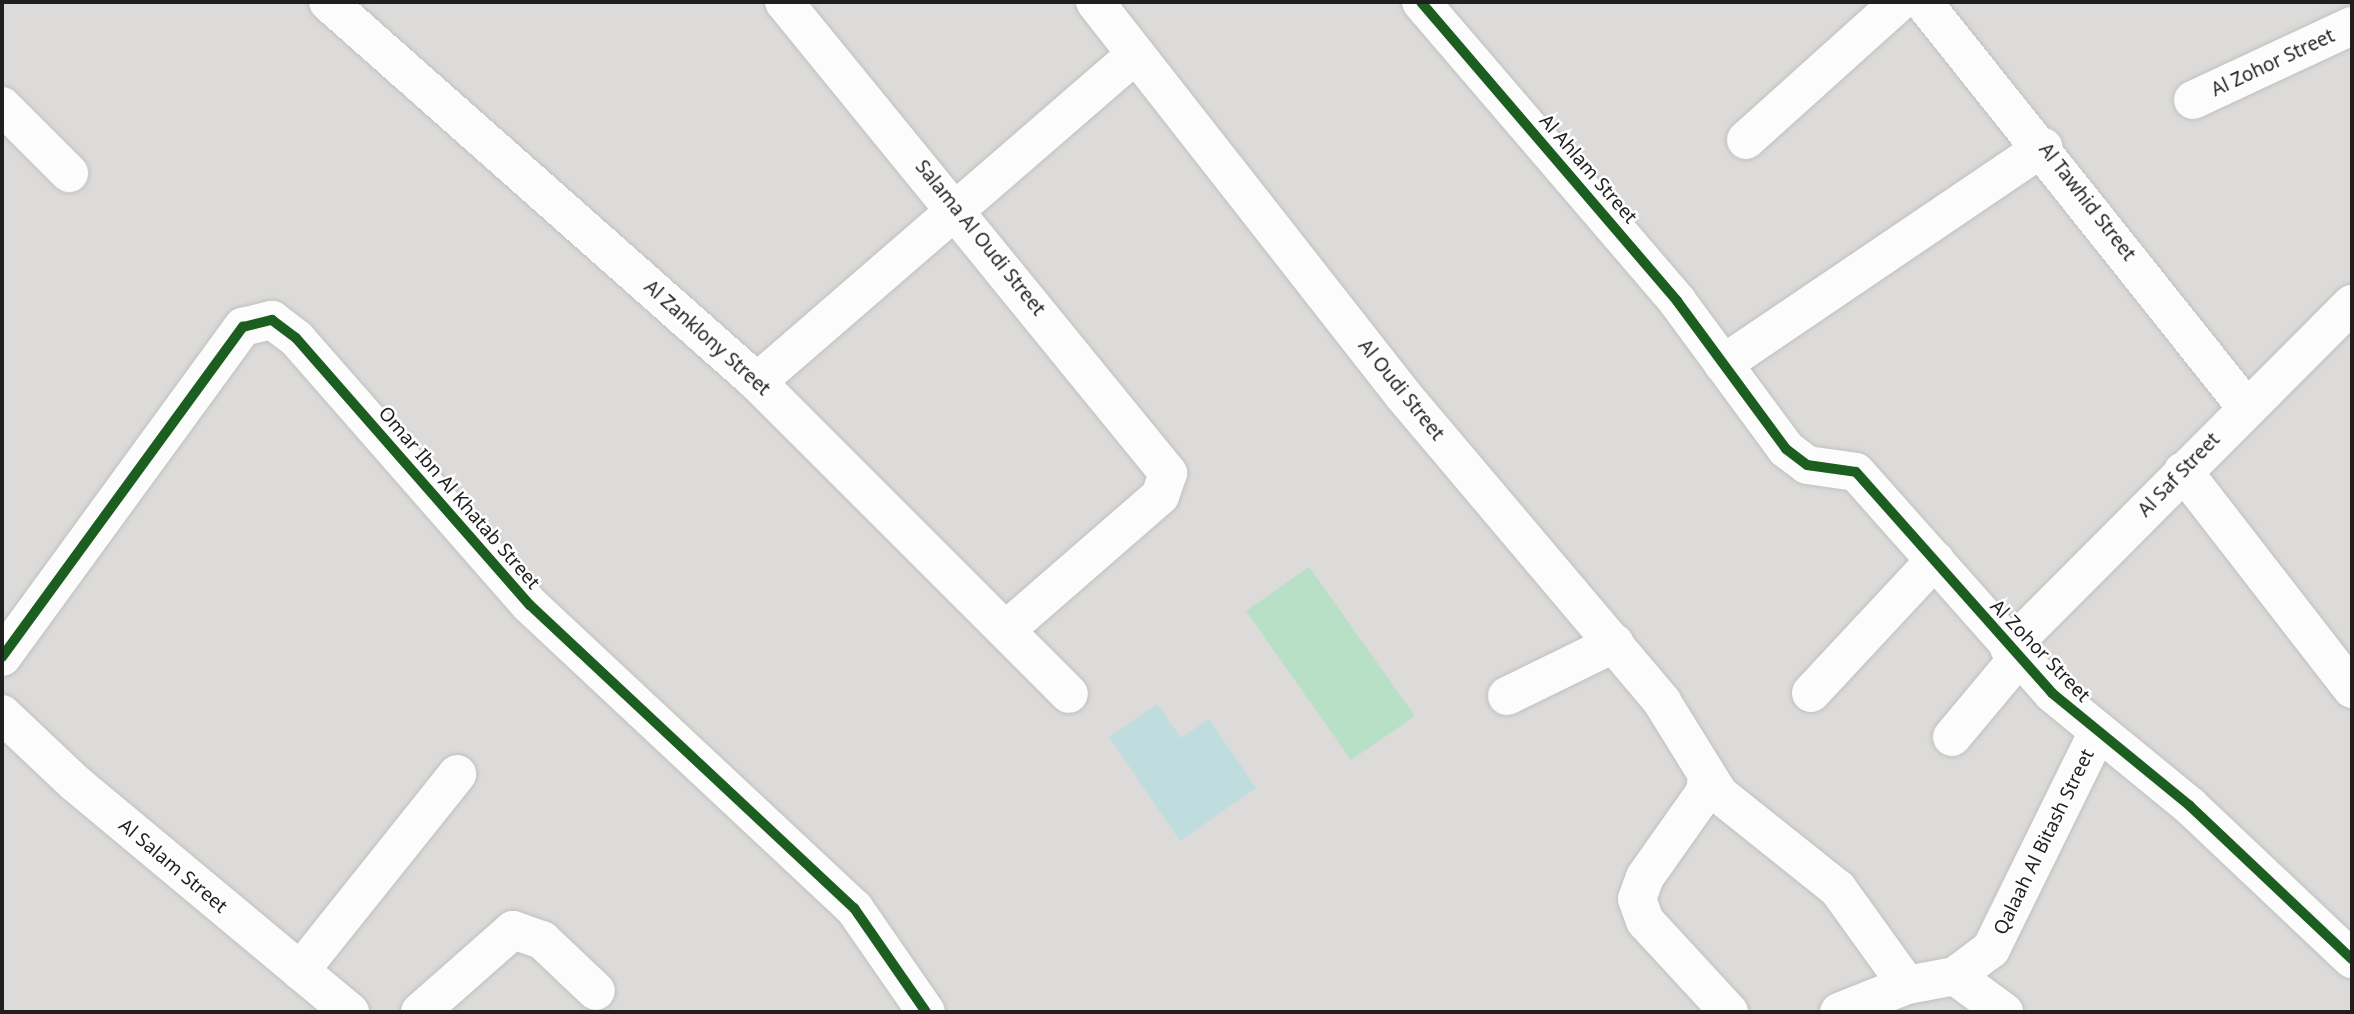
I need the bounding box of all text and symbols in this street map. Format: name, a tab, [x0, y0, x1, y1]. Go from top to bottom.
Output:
street label: Al Zohor Street	[2208, 24, 2338, 102]
street label: Al Ahlam Street	[1534, 110, 1642, 228]
street label: Al Tawhid Street	[2034, 139, 2140, 265]
street label: Salama Al Oudi Street	[910, 156, 1050, 320]
street label: Al Zanklony Street	[639, 276, 775, 400]
street label: Al Oudi Street	[1353, 335, 1449, 445]
street label: Omar Ibn Al Khatab Street	[374, 402, 544, 594]
street label: Al Saf Street	[2133, 428, 2225, 522]
street label: Al Zohor Street	[1985, 595, 2095, 707]
street label: Qalaah Al Bitash Street	[1989, 745, 2099, 939]
street label: Al Salam Street	[114, 814, 232, 918]

